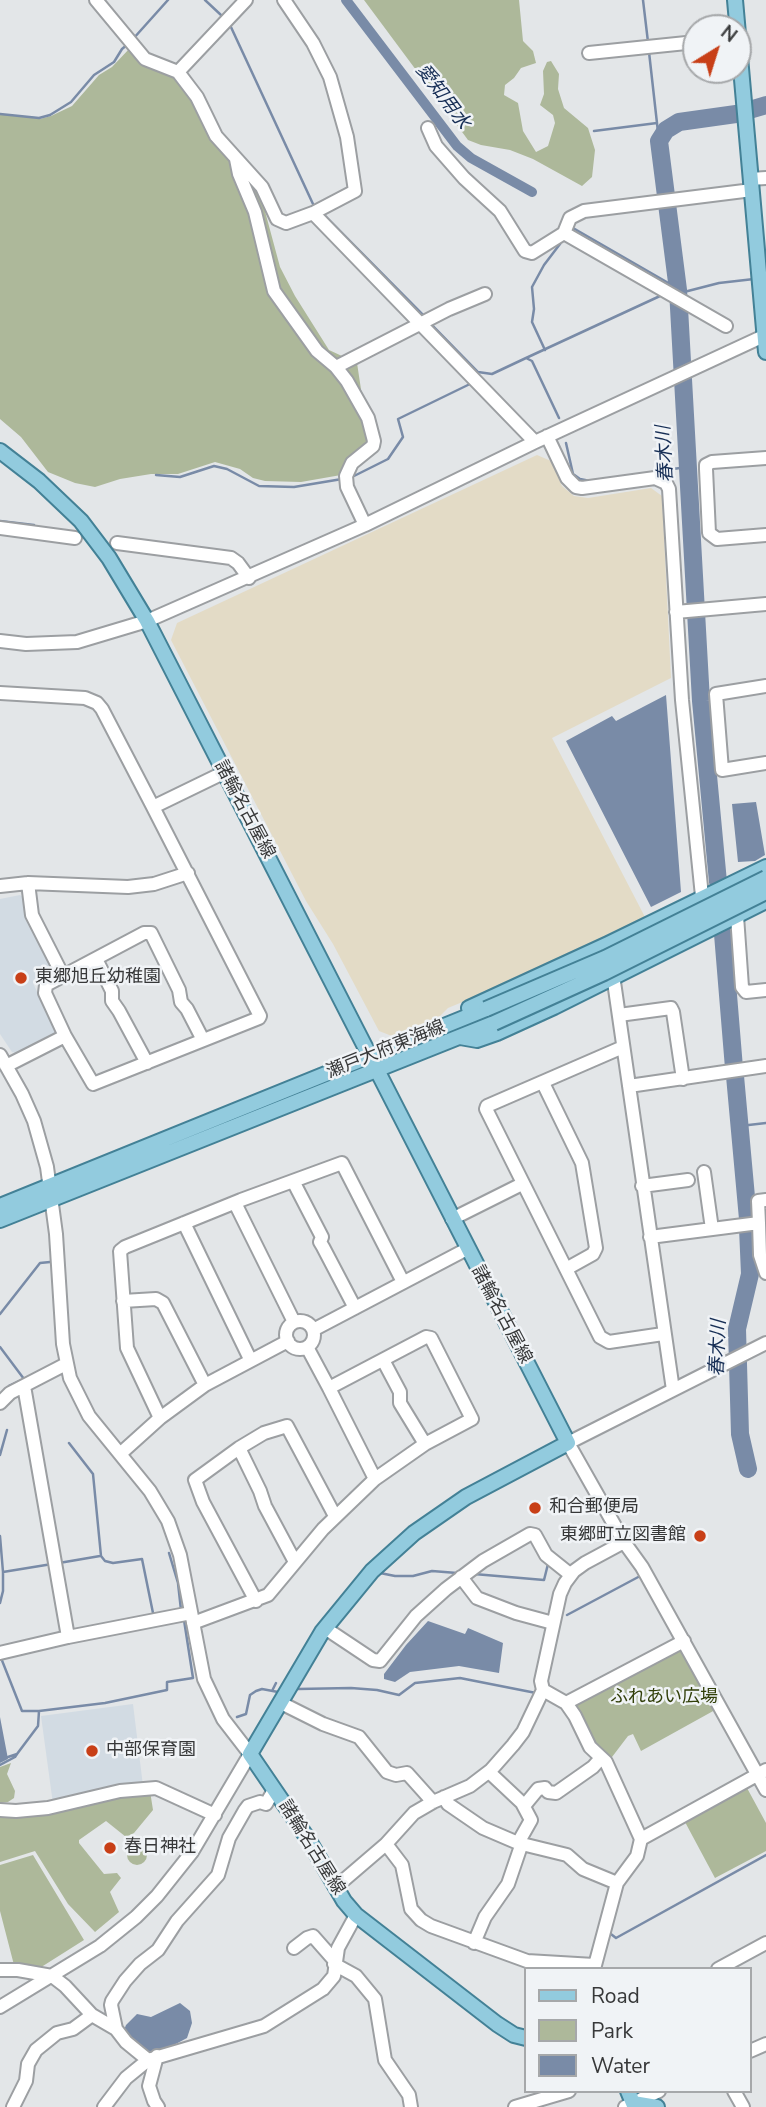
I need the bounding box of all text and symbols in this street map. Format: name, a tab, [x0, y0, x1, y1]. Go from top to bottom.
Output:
north arrow	[682, 14, 752, 84]
text: N	[715, 19, 742, 49]
water label: 愛知用水	[410, 60, 474, 134]
water label: 春木川	[653, 425, 679, 483]
street label: 諸輪名古屋線	[209, 757, 279, 863]
place label: 東郷旭丘幼稚園	[35, 967, 161, 989]
marker: 東郷旭丘幼稚園	[13, 970, 29, 986]
street label: 瀬戸大府東海線	[324, 1016, 448, 1084]
street label: 諸輪名古屋線	[466, 1262, 536, 1368]
water label: 春木川	[707, 1319, 731, 1377]
place label: 和合郵便局	[549, 1497, 639, 1519]
marker: 和合郵便局	[527, 1500, 543, 1516]
place label: 東郷町立図書館	[560, 1525, 686, 1547]
marker: 東郷町立図書館	[692, 1528, 708, 1544]
park label: ふれあい広場	[610, 1687, 718, 1709]
place label: 中部保育園	[106, 1740, 196, 1762]
marker: 中部保育園	[84, 1743, 100, 1759]
street label: 諸輪名古屋線	[273, 1796, 349, 1900]
place label: 春日神社	[124, 1837, 196, 1859]
marker: 春日神社	[102, 1840, 118, 1856]
legend	[524, 1967, 752, 2093]
text: Road	[591, 1982, 640, 2010]
text: Park	[591, 2017, 633, 2045]
text: Water	[591, 2052, 650, 2080]

